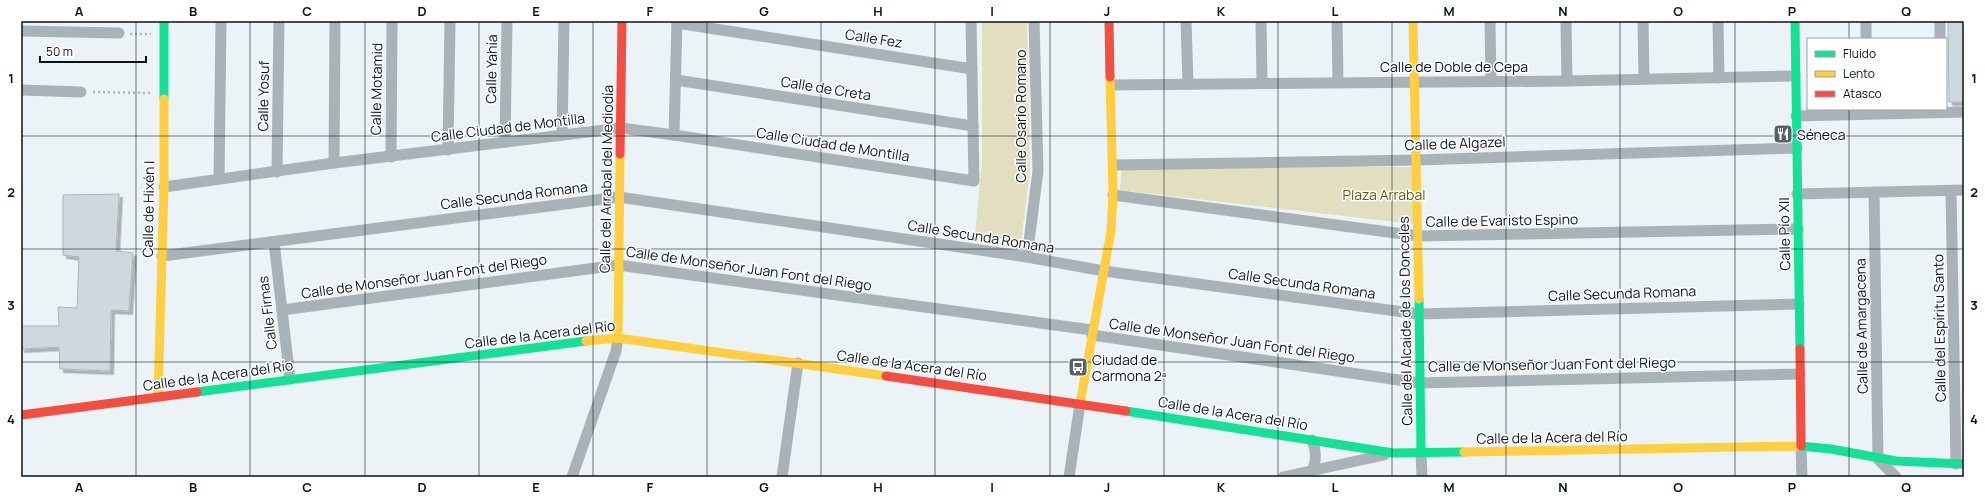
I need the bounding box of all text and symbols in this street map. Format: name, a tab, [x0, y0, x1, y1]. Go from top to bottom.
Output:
text: A	[75, 2, 84, 20]
text: B	[189, 2, 197, 20]
text: C	[302, 2, 312, 20]
text: D	[417, 2, 427, 20]
text: E	[532, 2, 540, 20]
text: F	[647, 2, 654, 20]
text: G	[759, 2, 769, 20]
text: H	[873, 2, 883, 20]
text: I	[990, 2, 994, 20]
text: J	[1104, 2, 1110, 20]
text: K	[1217, 2, 1226, 20]
text: L	[1332, 2, 1339, 20]
text: M	[1443, 2, 1455, 20]
text: N	[1558, 2, 1568, 20]
text: O	[1673, 2, 1683, 20]
text: P	[1788, 2, 1796, 20]
text: Q	[1901, 2, 1911, 20]
street label: Calle Fez	[844, 24, 904, 52]
street label: Calle Yahía	[481, 34, 501, 104]
scale bar	[40, 38, 146, 64]
legend	[1807, 38, 1947, 110]
text: 50 m	[46, 43, 73, 60]
street label: Calle Motamid	[366, 43, 386, 135]
text: Fluido	[1843, 45, 1876, 62]
street label: Calle Osario Romano	[1011, 49, 1030, 183]
street label: Calle de Doble de Cepa	[1380, 57, 1528, 76]
street label: Calle Yosuf	[253, 60, 273, 132]
text: Lento	[1843, 65, 1875, 82]
text: 1	[8, 69, 14, 87]
text: 1	[1971, 69, 1977, 87]
street label: Calle de Creta	[780, 71, 872, 105]
street label: Calle del Arrabal del Mediodía	[595, 85, 617, 273]
text: Atasco	[1843, 85, 1882, 102]
street label: Calle Ciudad de Montilla	[430, 108, 586, 146]
street label: Calle Ciudad de Montilla	[755, 122, 911, 166]
restaurant icon: Séneca	[1772, 123, 1794, 145]
place label: Séneca	[1797, 125, 1846, 144]
street label: Calle de Algazel	[1404, 132, 1506, 154]
street label: Calle de Hixén I	[138, 160, 158, 258]
street label: Calle Secunda Romana	[439, 177, 589, 213]
text: 2	[7, 183, 15, 201]
text: 2	[1970, 183, 1978, 201]
park label: Plaza Arrabal	[1343, 185, 1425, 204]
street label: Calle Pío XII	[1774, 197, 1794, 271]
street label: Calle de Evaristo Espino	[1426, 209, 1578, 231]
street label: Calle Secunda Romana	[906, 215, 1056, 257]
street label: Calle del Alcaide de los Donceles	[1394, 216, 1416, 426]
street label: Calle de Monseñor Juan Font del Riego	[625, 241, 873, 295]
street label: Calle de Monseñor Juan Font del Riego	[300, 249, 548, 303]
street label: Calle del Espíritu Santo	[1928, 254, 1950, 402]
street label: Calle de Amargacena	[1850, 258, 1872, 394]
street label: Calle Secunda Romana	[1227, 263, 1377, 303]
street label: Calle Firnas	[253, 275, 281, 351]
street label: Calle Secunda Romana	[1548, 281, 1696, 305]
text: 3	[7, 296, 15, 314]
text: 3	[1970, 296, 1978, 314]
street label: Calle de Monseñor Juan Font del Riego	[1108, 313, 1356, 367]
street label: Calle de la Acera del Río	[464, 315, 616, 353]
street label: Calle de la Acera del Río	[836, 345, 988, 385]
place label: Ciudad de Carmona 2ª	[1092, 350, 1166, 385]
street label: Calle de Monseñor Juan Font del Riego	[1428, 352, 1676, 376]
street label: Calle de la Acera del Río	[142, 355, 294, 395]
bus stop icon: Ciudad de Carmona 2ª	[1067, 356, 1089, 378]
street label: Calle de la Acera del Río	[1157, 392, 1309, 434]
text: 4	[7, 410, 15, 428]
text: 4	[1970, 410, 1978, 428]
street label: Calle de la Acera del Río	[1476, 426, 1628, 448]
text: A	[75, 478, 84, 496]
text: B	[189, 478, 197, 496]
text: C	[302, 478, 312, 496]
text: D	[417, 478, 427, 496]
text: E	[532, 478, 540, 496]
text: F	[647, 478, 654, 496]
text: G	[759, 478, 769, 496]
text: H	[873, 478, 883, 496]
text: I	[990, 478, 994, 496]
text: J	[1104, 478, 1110, 496]
text: K	[1217, 478, 1226, 496]
text: L	[1332, 478, 1339, 496]
text: M	[1443, 478, 1455, 496]
text: N	[1558, 478, 1568, 496]
text: O	[1673, 478, 1683, 496]
text: P	[1788, 478, 1796, 496]
text: Q	[1901, 478, 1911, 496]

